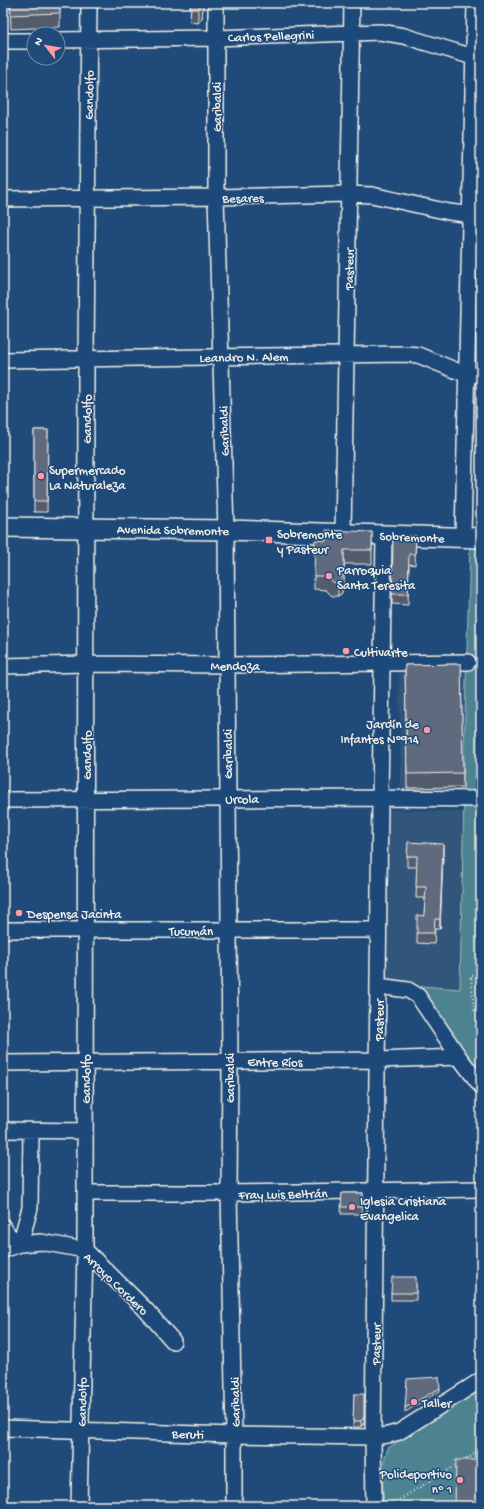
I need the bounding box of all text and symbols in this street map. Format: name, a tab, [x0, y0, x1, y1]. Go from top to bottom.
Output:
north arrow	[26, 26, 66, 66]
street label: Carlos Pellegrini	[228, 28, 315, 47]
text: N	[32, 36, 46, 48]
street label: Gandolfo	[83, 70, 98, 120]
street label: Garibaldi	[211, 82, 226, 132]
street label: Besares	[221, 192, 265, 207]
street label: Pasteur	[343, 247, 358, 291]
street label: Leandro N. Alem	[199, 350, 289, 367]
street label: Gandolfo	[81, 394, 96, 444]
street label: Garibaldi	[217, 405, 234, 456]
place label: Supermercado La Naturaleza	[49, 464, 126, 494]
marker: Supermercado La Naturaleza	[36, 471, 46, 481]
street label: Avenida Sobremonte	[117, 523, 229, 540]
place label: Sobremonte y Pasteur	[277, 528, 342, 558]
street label: Sobremonte	[379, 530, 445, 547]
marker: Sobremonte y Pasteur	[264, 535, 274, 545]
place label: Parroquia Santa Teresita	[336, 564, 416, 594]
marker: Parroquia Santa Teresita	[324, 571, 334, 581]
marker: Cultivarte	[341, 646, 351, 656]
place label: Cultivarte	[354, 646, 408, 661]
street label: Mendoza	[210, 660, 260, 675]
place label: Jardín de Infantes Nº914	[340, 718, 419, 748]
marker: Jardín de Infantes Nº914	[422, 725, 432, 735]
street label: Garibaldi	[222, 729, 237, 779]
street label: Gandolfo	[81, 730, 96, 780]
street label: Urcola	[225, 793, 259, 808]
marker: Despensa Jacinta	[14, 908, 24, 918]
place label: Despensa Jacinta	[26, 908, 122, 923]
street label: Tucumán	[168, 925, 214, 940]
street label: Pasteur	[373, 998, 388, 1042]
street label: Garibaldi	[224, 1053, 239, 1103]
street label: Gandolfo	[80, 1054, 95, 1104]
street label: Entre Ríos	[247, 1056, 304, 1071]
street label: Fray Luis Beltrán	[237, 1187, 328, 1204]
place label: Iglesia Cristiana Evangelica	[360, 1195, 447, 1225]
marker: Iglesia Cristiana Evangelica	[347, 1202, 357, 1212]
street label: Arroyo Cordero	[80, 1250, 151, 1320]
street label: Pasteur	[370, 1322, 385, 1366]
street label: Gandolfo	[76, 1377, 91, 1427]
street label: Garibaldi	[229, 1377, 244, 1427]
marker: Taller	[409, 1397, 419, 1407]
place label: Taller	[421, 1397, 453, 1412]
street label: Beruti	[171, 1427, 204, 1444]
place label: Polideportivo nº 1	[379, 1468, 452, 1498]
marker: Polideportivo nº 1	[455, 1475, 465, 1485]

